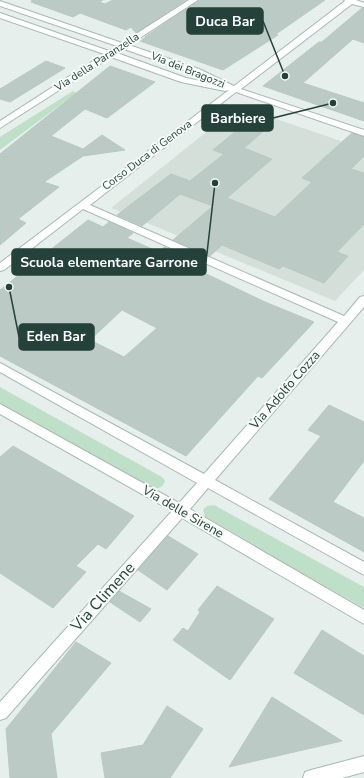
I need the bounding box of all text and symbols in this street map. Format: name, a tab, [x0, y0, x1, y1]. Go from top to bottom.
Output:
callout: Duca Bar	[187, 8, 263, 34]
text: Duca Bar	[195, 12, 255, 31]
street label: Via della Paranzella	[51, 29, 142, 95]
street label: Via dei Bragozzi	[148, 48, 227, 92]
callout: Barbiere	[202, 105, 273, 131]
text: Barbiere	[210, 109, 266, 128]
street label: Corso Duca di Genova	[99, 116, 195, 194]
callout: Scuola elementare Garrone	[12, 249, 206, 275]
text: Scuola elementare Garrone	[20, 253, 198, 272]
callout: Eden Bar	[19, 324, 94, 350]
text: Eden Bar	[26, 327, 86, 346]
street label: Via Adolfo Cozza	[245, 347, 324, 434]
street label: Via delle Sirene	[138, 481, 227, 543]
street label: Via Climene	[65, 558, 140, 637]

